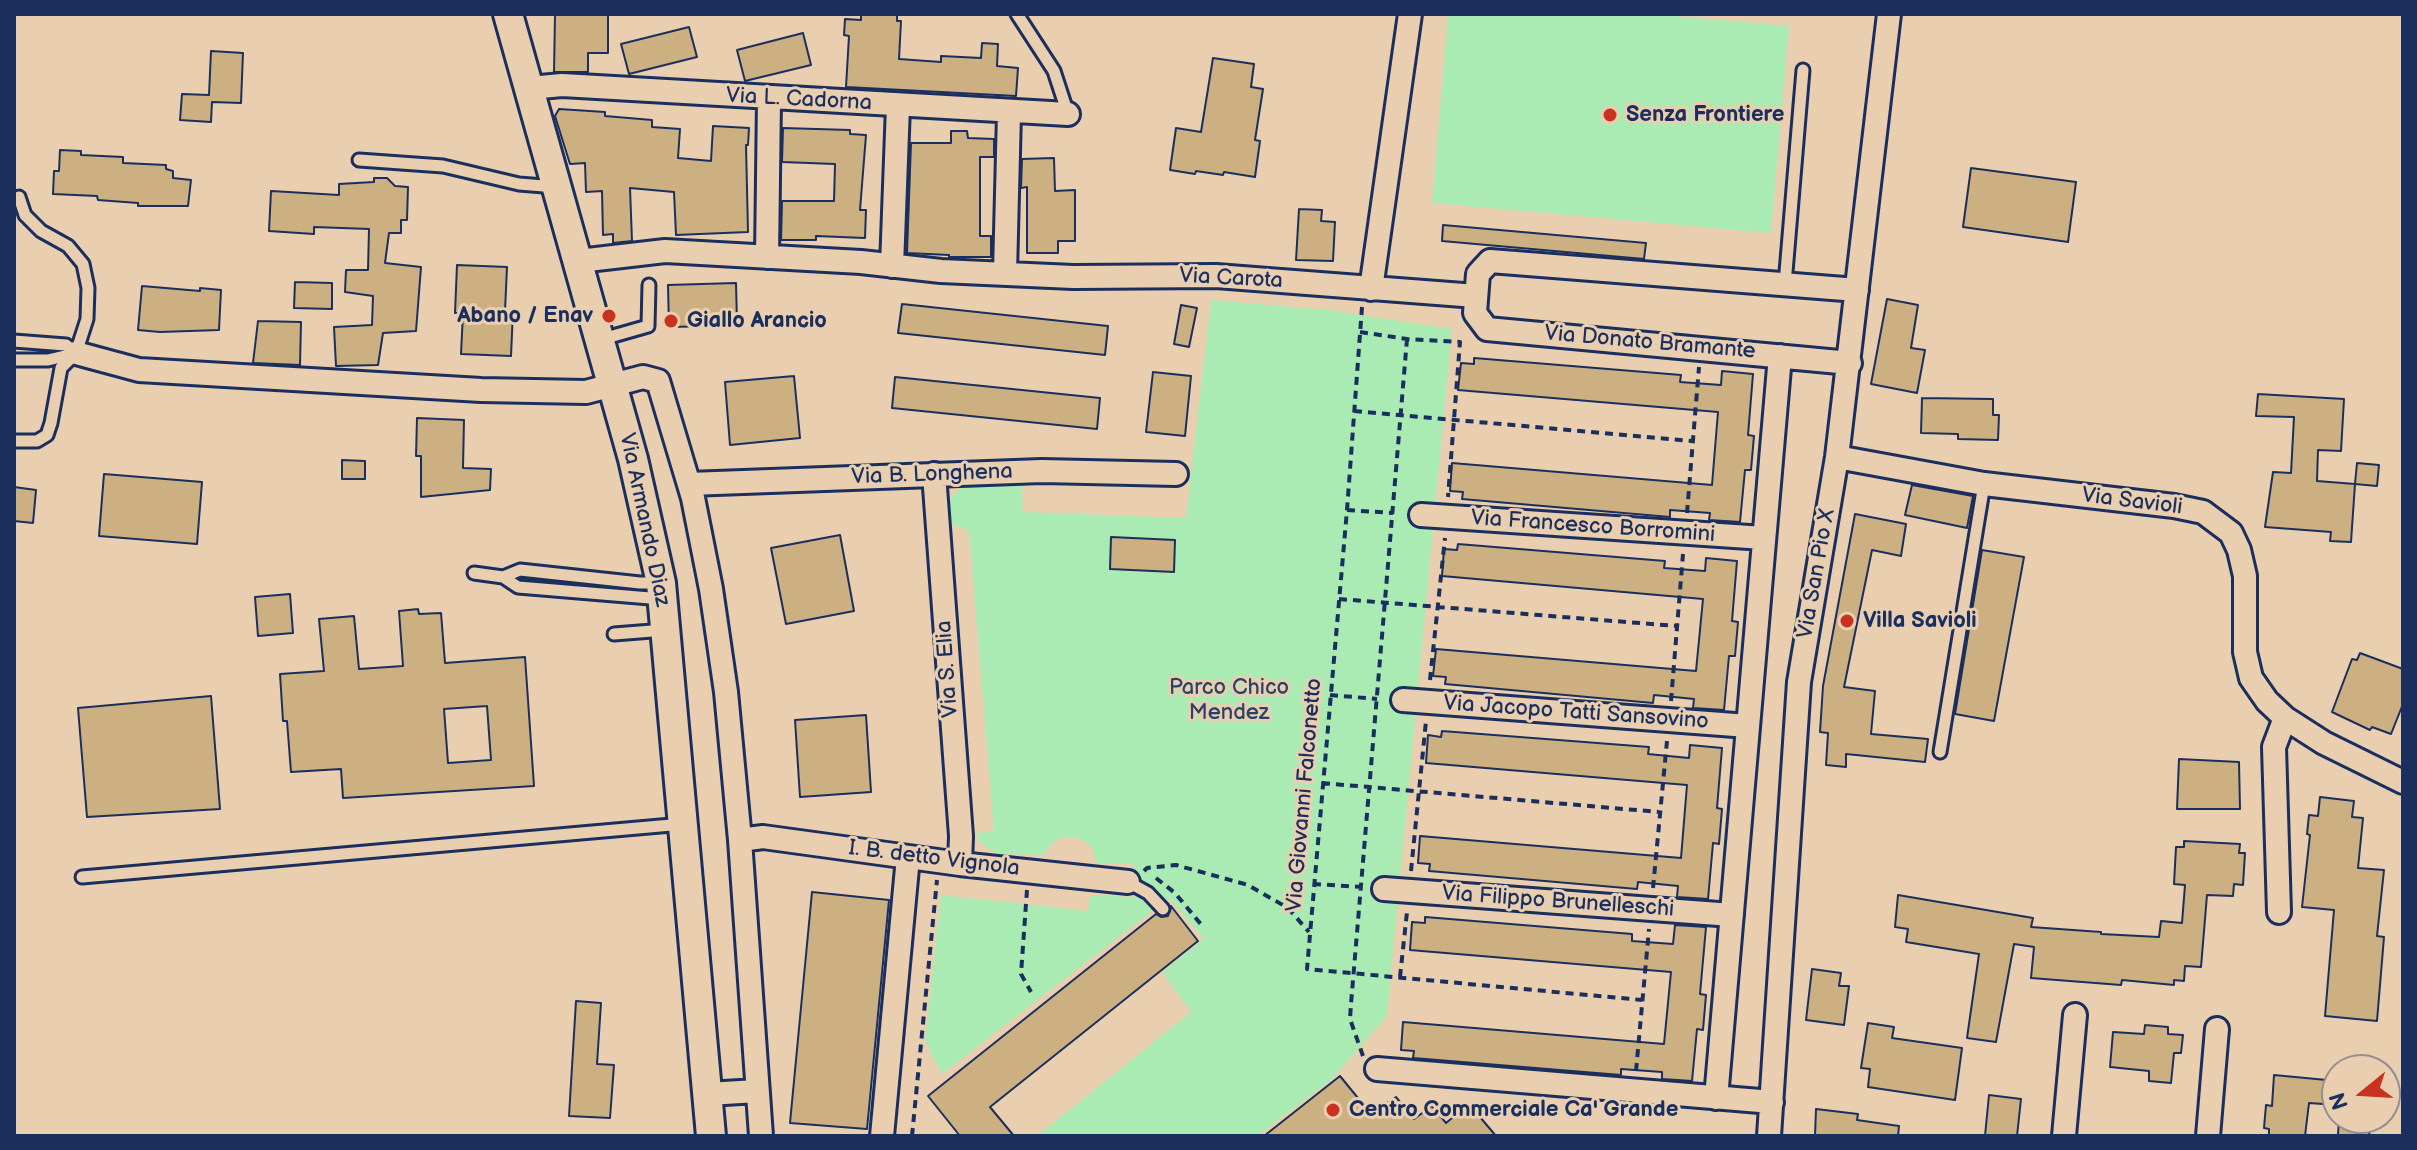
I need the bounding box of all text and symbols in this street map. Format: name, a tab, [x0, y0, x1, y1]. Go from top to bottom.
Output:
street label: Via L. Cadorna	[725, 83, 873, 117]
place label: Senza Frontiere	[1626, 102, 1784, 128]
marker: Senza Frontiere	[1601, 106, 1619, 124]
street label: Via Carota	[1179, 263, 1283, 295]
place label: Abano / Enav	[457, 303, 593, 329]
marker: Abano / Enav	[600, 307, 618, 325]
place label: Giallo Arancio	[687, 308, 827, 334]
marker: Giallo Arancio	[662, 312, 680, 330]
street label: Via Donato Bramante	[1543, 321, 1757, 365]
street label: Via Armando Diaz	[613, 431, 675, 609]
street label: Via B. Longhena	[851, 459, 1013, 491]
street label: Via Savioli	[2080, 483, 2184, 521]
street label: Via Francesco Borromini	[1470, 505, 1716, 549]
street label: Via San Pio X	[1793, 507, 1841, 641]
place label: Villa Savioli	[1863, 608, 1977, 634]
marker: Villa Savioli	[1838, 612, 1856, 630]
street label: Via S. Elia	[931, 620, 965, 718]
park label: Parco Chico Mendez	[1169, 675, 1289, 726]
street label: Via Giovanni Falconetto	[1282, 677, 1328, 913]
street label: Via Jacopo Tatti Sansovino	[1442, 691, 1710, 735]
street label: I. B. detto Vignola	[847, 835, 1021, 883]
street label: Via Filippo Brunelleschi	[1441, 881, 1675, 923]
north arrow	[2321, 1054, 2401, 1134]
text: N	[2324, 1089, 2355, 1113]
place label: Centro Commerciale Ca' Grande	[1349, 1097, 1678, 1123]
marker: Centro Commerciale Ca' Grande	[1324, 1101, 1342, 1119]

